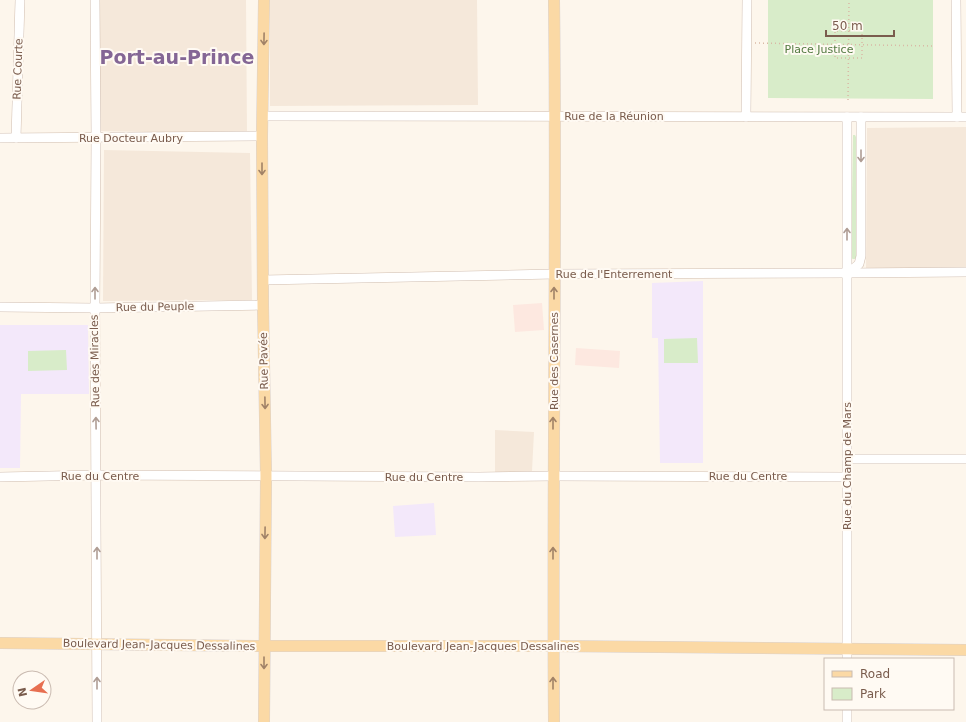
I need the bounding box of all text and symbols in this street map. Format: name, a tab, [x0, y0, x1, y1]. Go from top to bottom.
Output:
scale bar	[826, 12, 894, 38]
text: 50 m	[832, 19, 863, 33]
one-way arrow	[260, 32, 268, 45]
street label: Rue Courte	[10, 38, 26, 100]
park label: Place Justice	[785, 43, 854, 56]
district label: Port-au-Prince	[99, 46, 255, 68]
street label: Rue de la Réunion	[564, 110, 664, 123]
street label: Rue Docteur Aubry	[79, 132, 184, 145]
one-way arrow	[857, 149, 865, 162]
one-way arrow	[258, 162, 266, 175]
one-way arrow	[843, 228, 851, 241]
street label: Rue de l'Enterrement	[556, 268, 673, 281]
one-way arrow	[91, 287, 99, 300]
one-way arrow	[550, 287, 558, 300]
street label: Rue du Peuple	[116, 300, 195, 314]
street label: Rue des Casernes	[548, 312, 561, 410]
street label: Rue des Miracles	[88, 314, 102, 407]
street label: Rue Pavée	[257, 332, 271, 390]
one-way arrow	[261, 396, 269, 409]
street label: Rue du Champ de Mars	[841, 402, 854, 530]
one-way arrow	[92, 417, 100, 430]
one-way arrow	[549, 417, 557, 430]
street label: Rue du Centre	[61, 470, 140, 483]
street label: Rue du Centre	[709, 470, 788, 483]
street label: Rue du Centre	[385, 471, 464, 484]
one-way arrow	[261, 526, 269, 539]
one-way arrow	[93, 547, 101, 560]
one-way arrow	[549, 547, 557, 560]
street label: Boulevard Jean-Jacques Dessalines	[63, 637, 256, 653]
street label: Boulevard Jean-Jacques Dessalines	[387, 640, 579, 653]
one-way arrow	[260, 656, 268, 669]
legend	[824, 658, 954, 710]
text: Road	[860, 667, 890, 681]
north arrow	[12, 670, 52, 710]
one-way arrow	[93, 677, 101, 690]
one-way arrow	[549, 677, 557, 690]
text: N	[15, 686, 30, 698]
text: Park	[860, 687, 886, 701]

